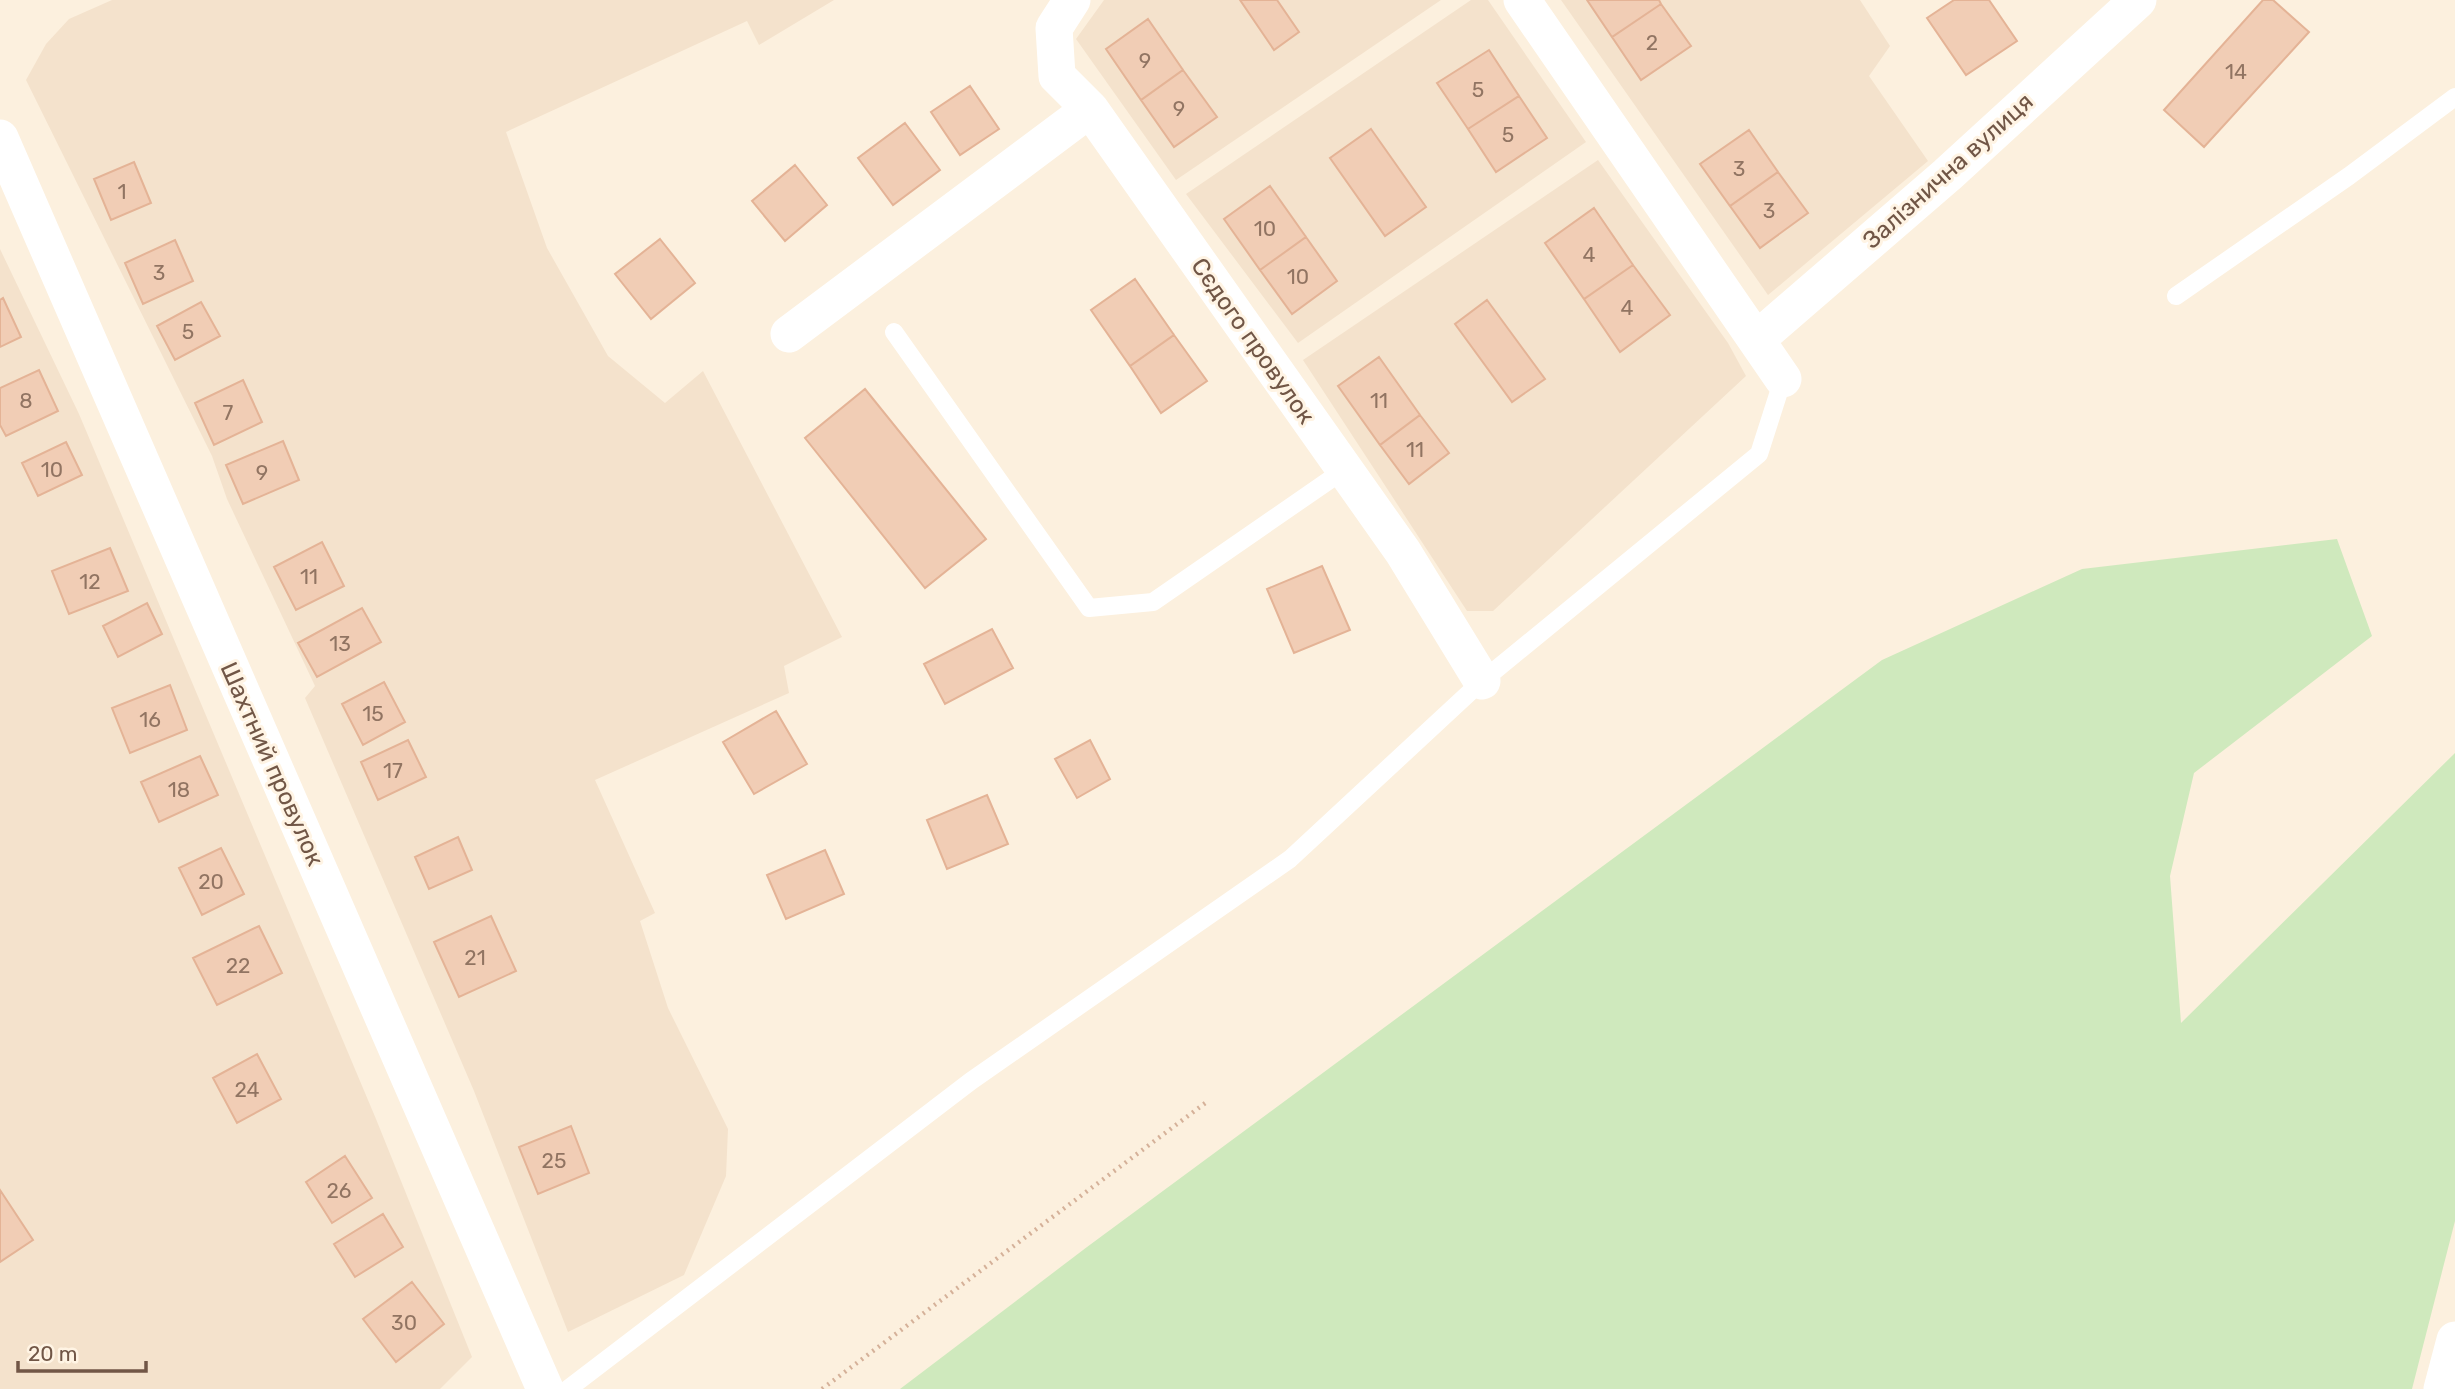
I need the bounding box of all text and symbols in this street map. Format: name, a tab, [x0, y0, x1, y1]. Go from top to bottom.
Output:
house number: 2	[1646, 30, 1658, 55]
house number: 9	[1139, 48, 1151, 73]
house number: 14	[2225, 59, 2247, 84]
house number: 5	[1472, 77, 1484, 102]
street label: Залізнична вулиця	[1857, 87, 2039, 255]
house number: 9	[1173, 96, 1185, 121]
house number: 5	[1502, 122, 1514, 147]
house number: 3	[1733, 156, 1745, 181]
house number: 1	[118, 179, 127, 204]
house number: 3	[1763, 198, 1775, 223]
house number: 10	[1254, 216, 1276, 241]
house number: 4	[1582, 242, 1596, 267]
street label: Сєдого провулок	[1185, 253, 1321, 429]
house number: 3	[153, 260, 165, 285]
house number: 10	[1287, 264, 1309, 289]
house number: 4	[1620, 295, 1634, 320]
house number: 5	[182, 319, 194, 344]
house number: 8	[19, 388, 33, 413]
house number: 11	[1370, 388, 1388, 413]
house number: 7	[223, 400, 234, 425]
house number: 11	[1406, 437, 1424, 462]
house number: 10	[41, 457, 63, 482]
house number: 9	[256, 460, 268, 485]
house number: 11	[300, 564, 318, 589]
house number: 12	[79, 569, 101, 594]
house number: 13	[329, 631, 351, 656]
street label: Шахтний провулок	[214, 658, 330, 870]
house number: 15	[362, 701, 384, 726]
house number: 16	[139, 707, 161, 732]
house number: 17	[383, 758, 403, 783]
house number: 18	[168, 777, 190, 802]
house number: 20	[198, 869, 224, 894]
house number: 21	[464, 945, 486, 970]
house number: 22	[226, 953, 250, 978]
house number: 24	[234, 1077, 260, 1102]
house number: 25	[542, 1148, 566, 1173]
house number: 26	[327, 1178, 352, 1203]
house number: 30	[391, 1310, 417, 1335]
scale bar	[18, 1330, 145, 1374]
text: 20 m	[28, 1341, 77, 1366]

